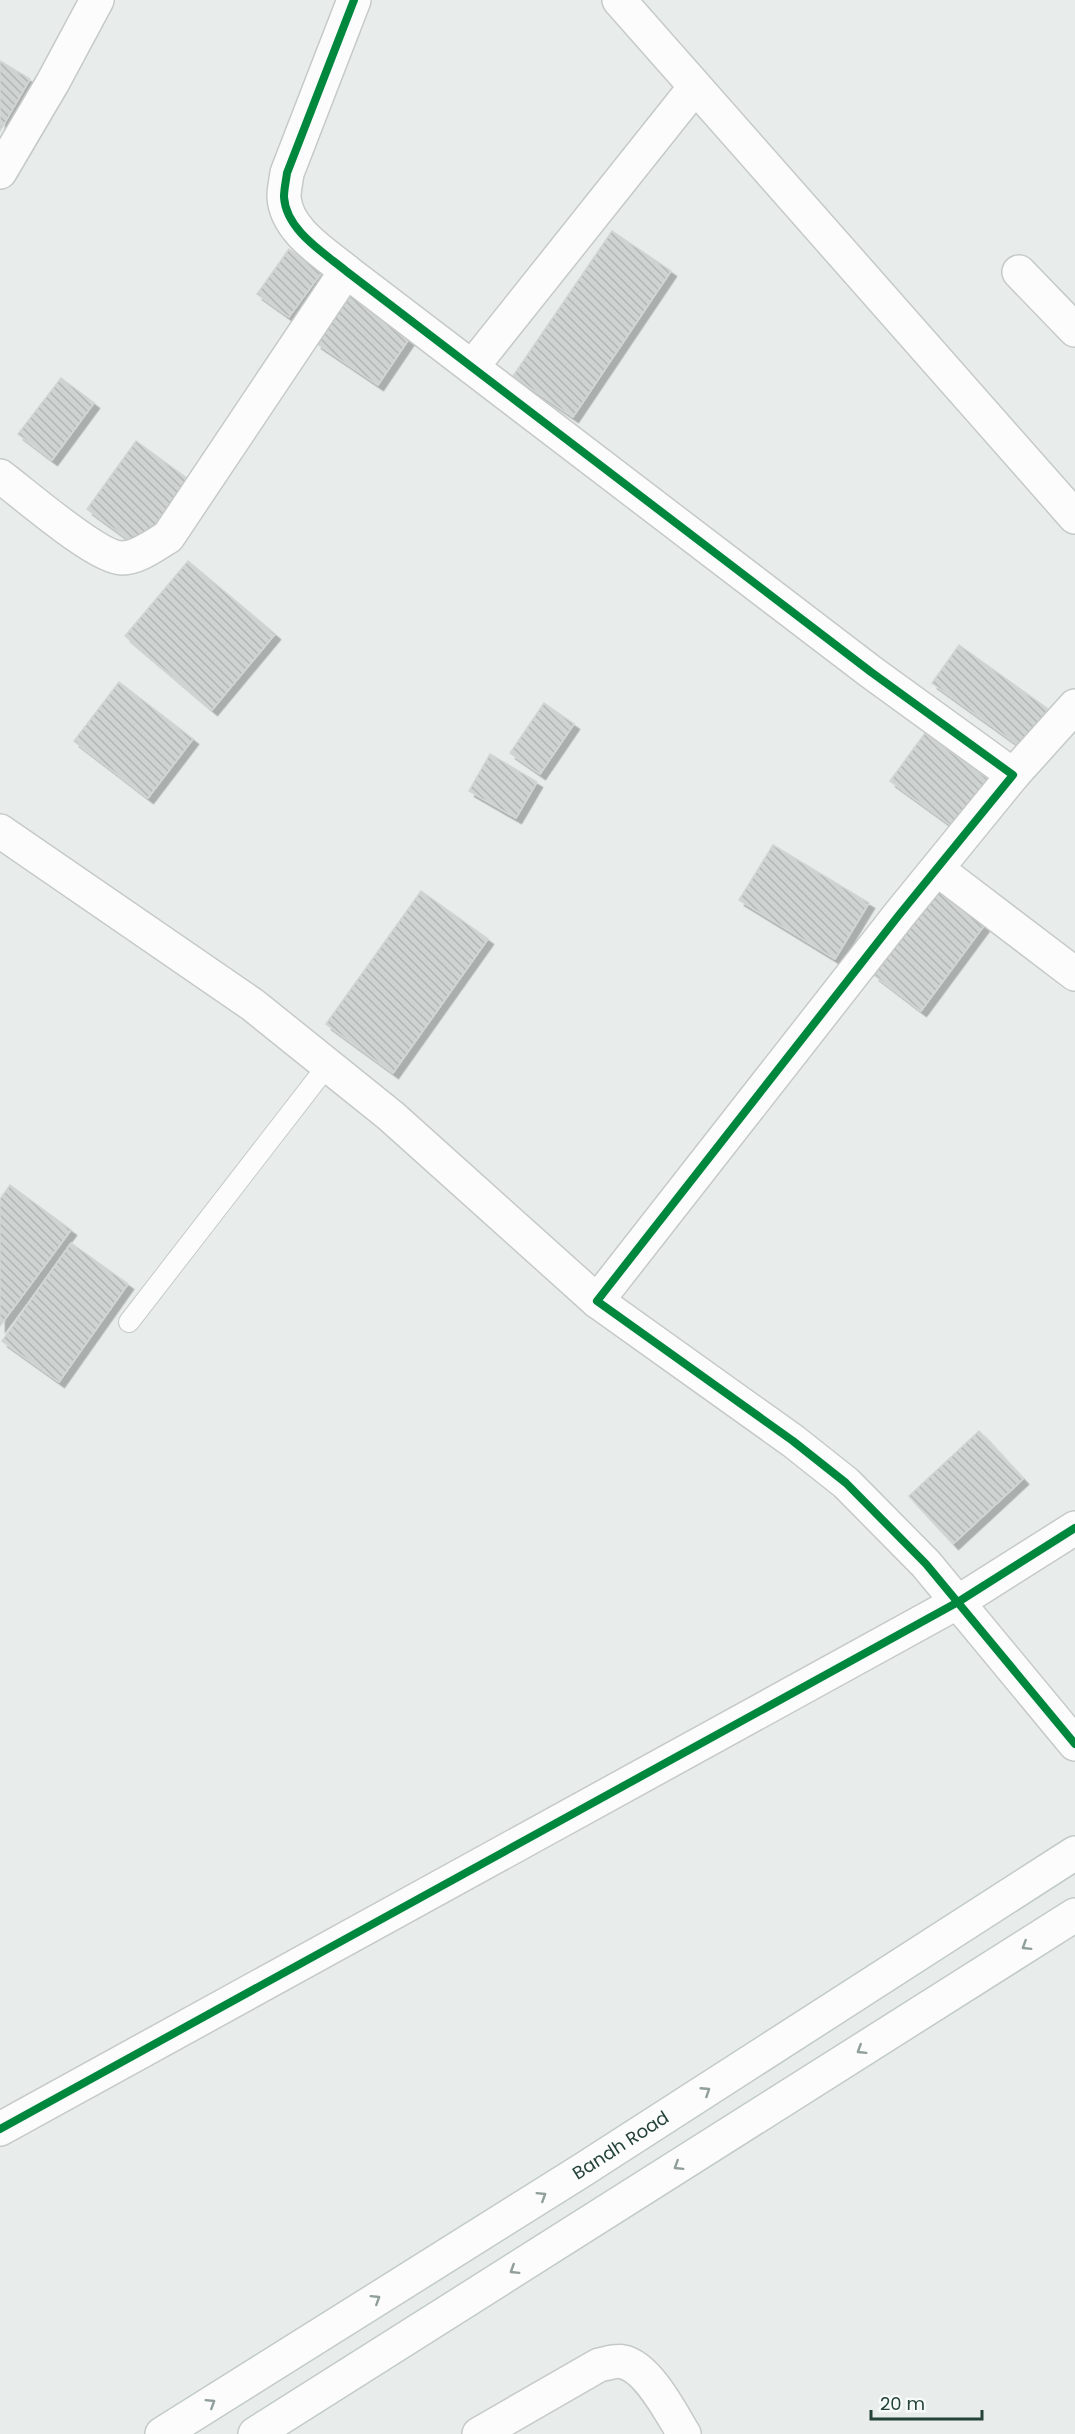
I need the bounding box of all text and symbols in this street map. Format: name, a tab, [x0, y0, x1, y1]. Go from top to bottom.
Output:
one-way arrow	[1021, 1939, 1032, 1950]
one-way arrow	[857, 2043, 867, 2055]
one-way arrow	[700, 2086, 710, 2098]
street label: Bandh Road	[568, 2105, 674, 2185]
one-way arrow	[674, 2158, 684, 2170]
one-way arrow	[536, 2191, 546, 2203]
one-way arrow	[509, 2263, 520, 2274]
one-way arrow	[370, 2296, 381, 2307]
scale bar	[871, 2383, 982, 2421]
text: 20 m	[880, 2391, 925, 2416]
one-way arrow	[205, 2398, 215, 2410]

